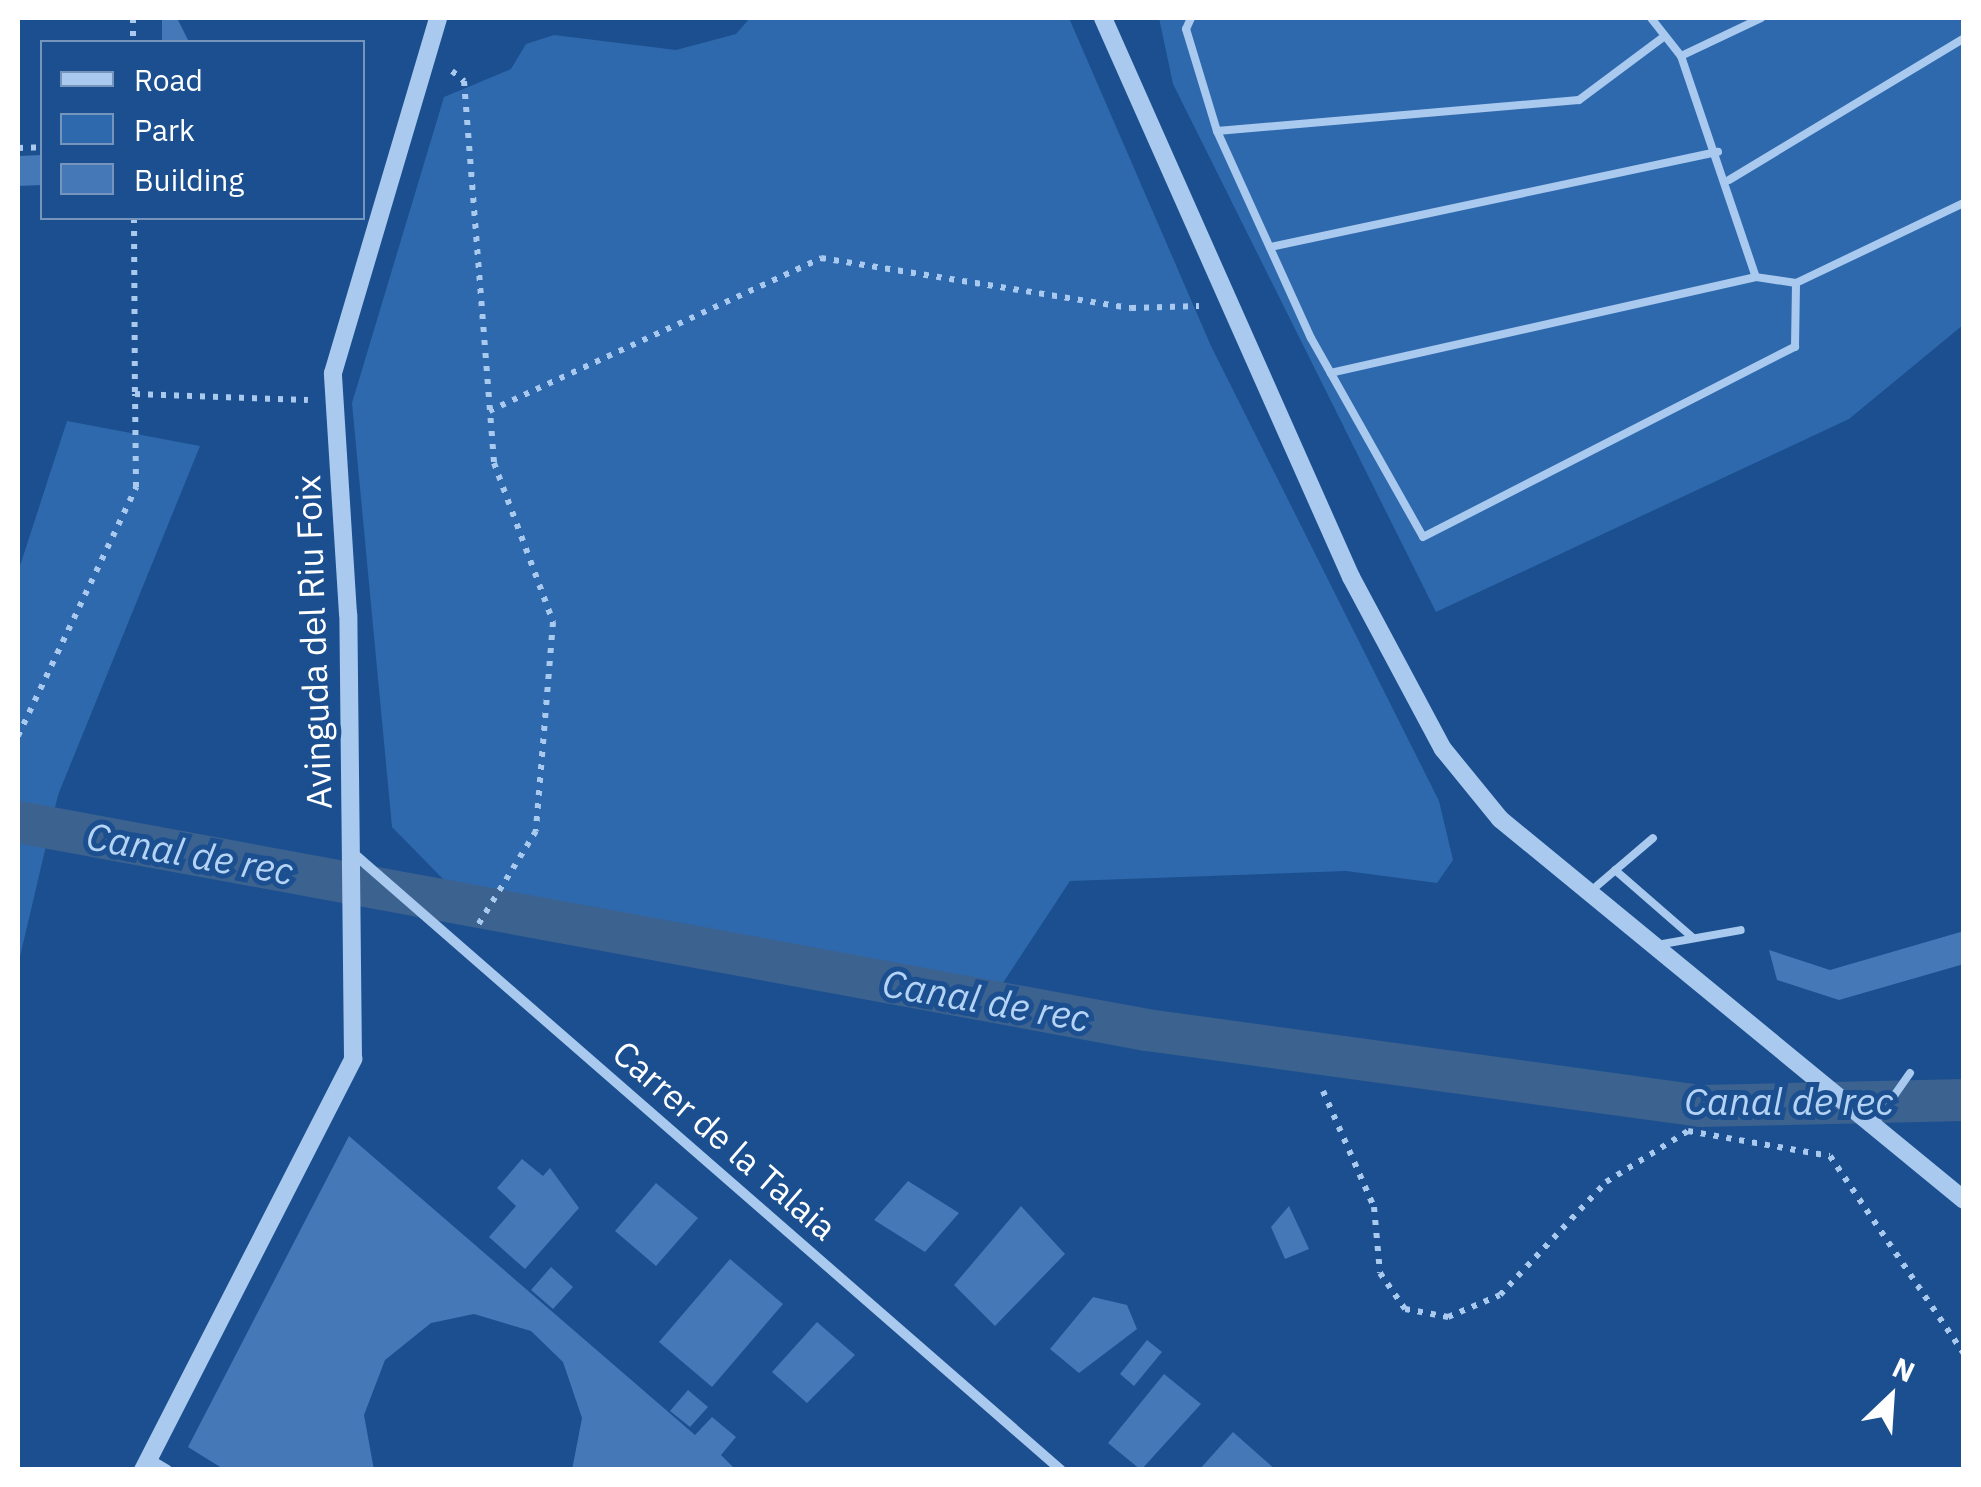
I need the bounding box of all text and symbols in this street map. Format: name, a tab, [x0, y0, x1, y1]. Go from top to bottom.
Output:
legend	[40, 40, 365, 220]
text: Road	[134, 60, 203, 99]
text: Park	[134, 110, 195, 149]
text: Building	[134, 160, 244, 199]
street label: Avinguda del Riu Foix	[286, 474, 340, 810]
water label: Canal de rec	[83, 812, 297, 894]
water label: Canal de rec	[879, 959, 1093, 1041]
street label: Carrer de la Talaia	[605, 1032, 845, 1248]
water label: Canal de rec	[1684, 1078, 1894, 1124]
north arrow	[1841, 1347, 1941, 1447]
text: N	[1887, 1348, 1921, 1390]

